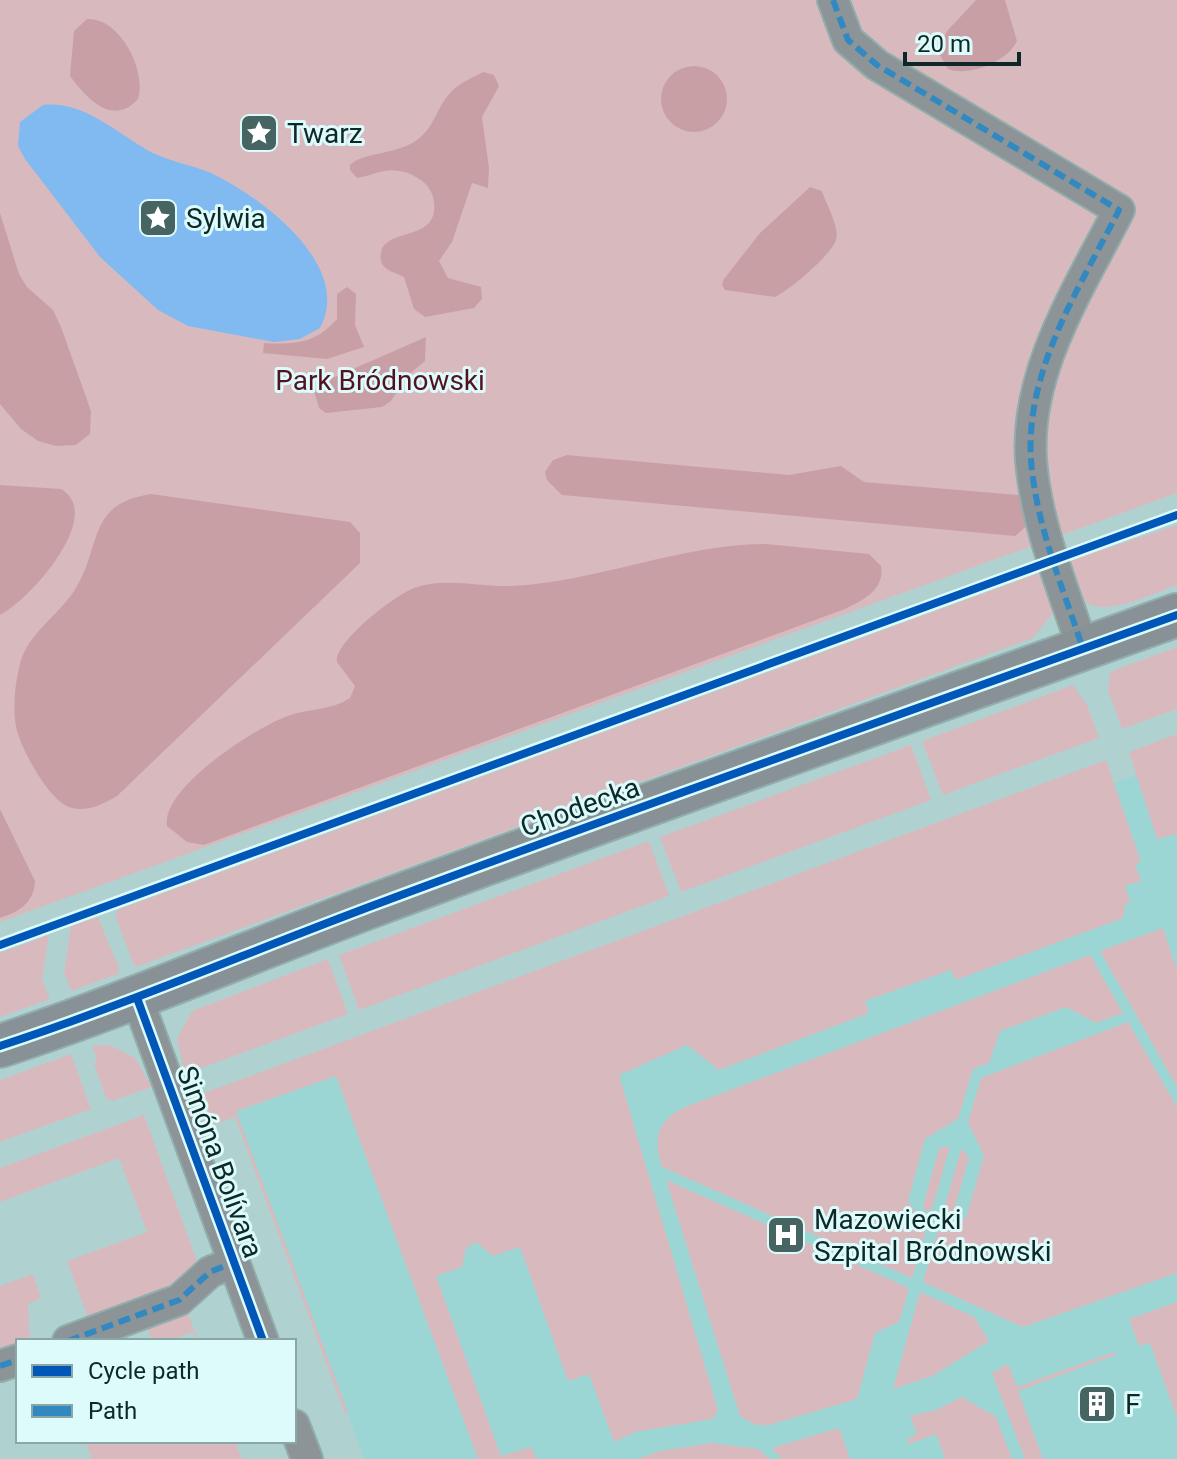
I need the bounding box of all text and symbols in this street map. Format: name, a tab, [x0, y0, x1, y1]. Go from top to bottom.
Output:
scale bar	[905, 16, 1019, 66]
text: 20 m	[917, 30, 971, 58]
place icon: Twarz	[238, 112, 280, 154]
place label: Twarz	[287, 117, 363, 150]
place icon: Sylwia	[137, 197, 179, 239]
place label: Sylwia	[186, 202, 266, 235]
park label: Park Bródnowski	[275, 364, 485, 397]
street label: Chodecka	[516, 770, 644, 844]
street label: Simóna Bolívara	[170, 1062, 270, 1262]
place label: Mazowiecki Szpital Bródnowski	[814, 1203, 1052, 1268]
hospital icon: Mazowiecki Szpital Bródnowski	[765, 1214, 807, 1256]
legend	[16, 1339, 296, 1443]
text: Cycle path	[88, 1357, 200, 1385]
building icon: F	[1076, 1383, 1118, 1425]
place label: F	[1125, 1388, 1140, 1421]
text: Path	[88, 1397, 137, 1425]

